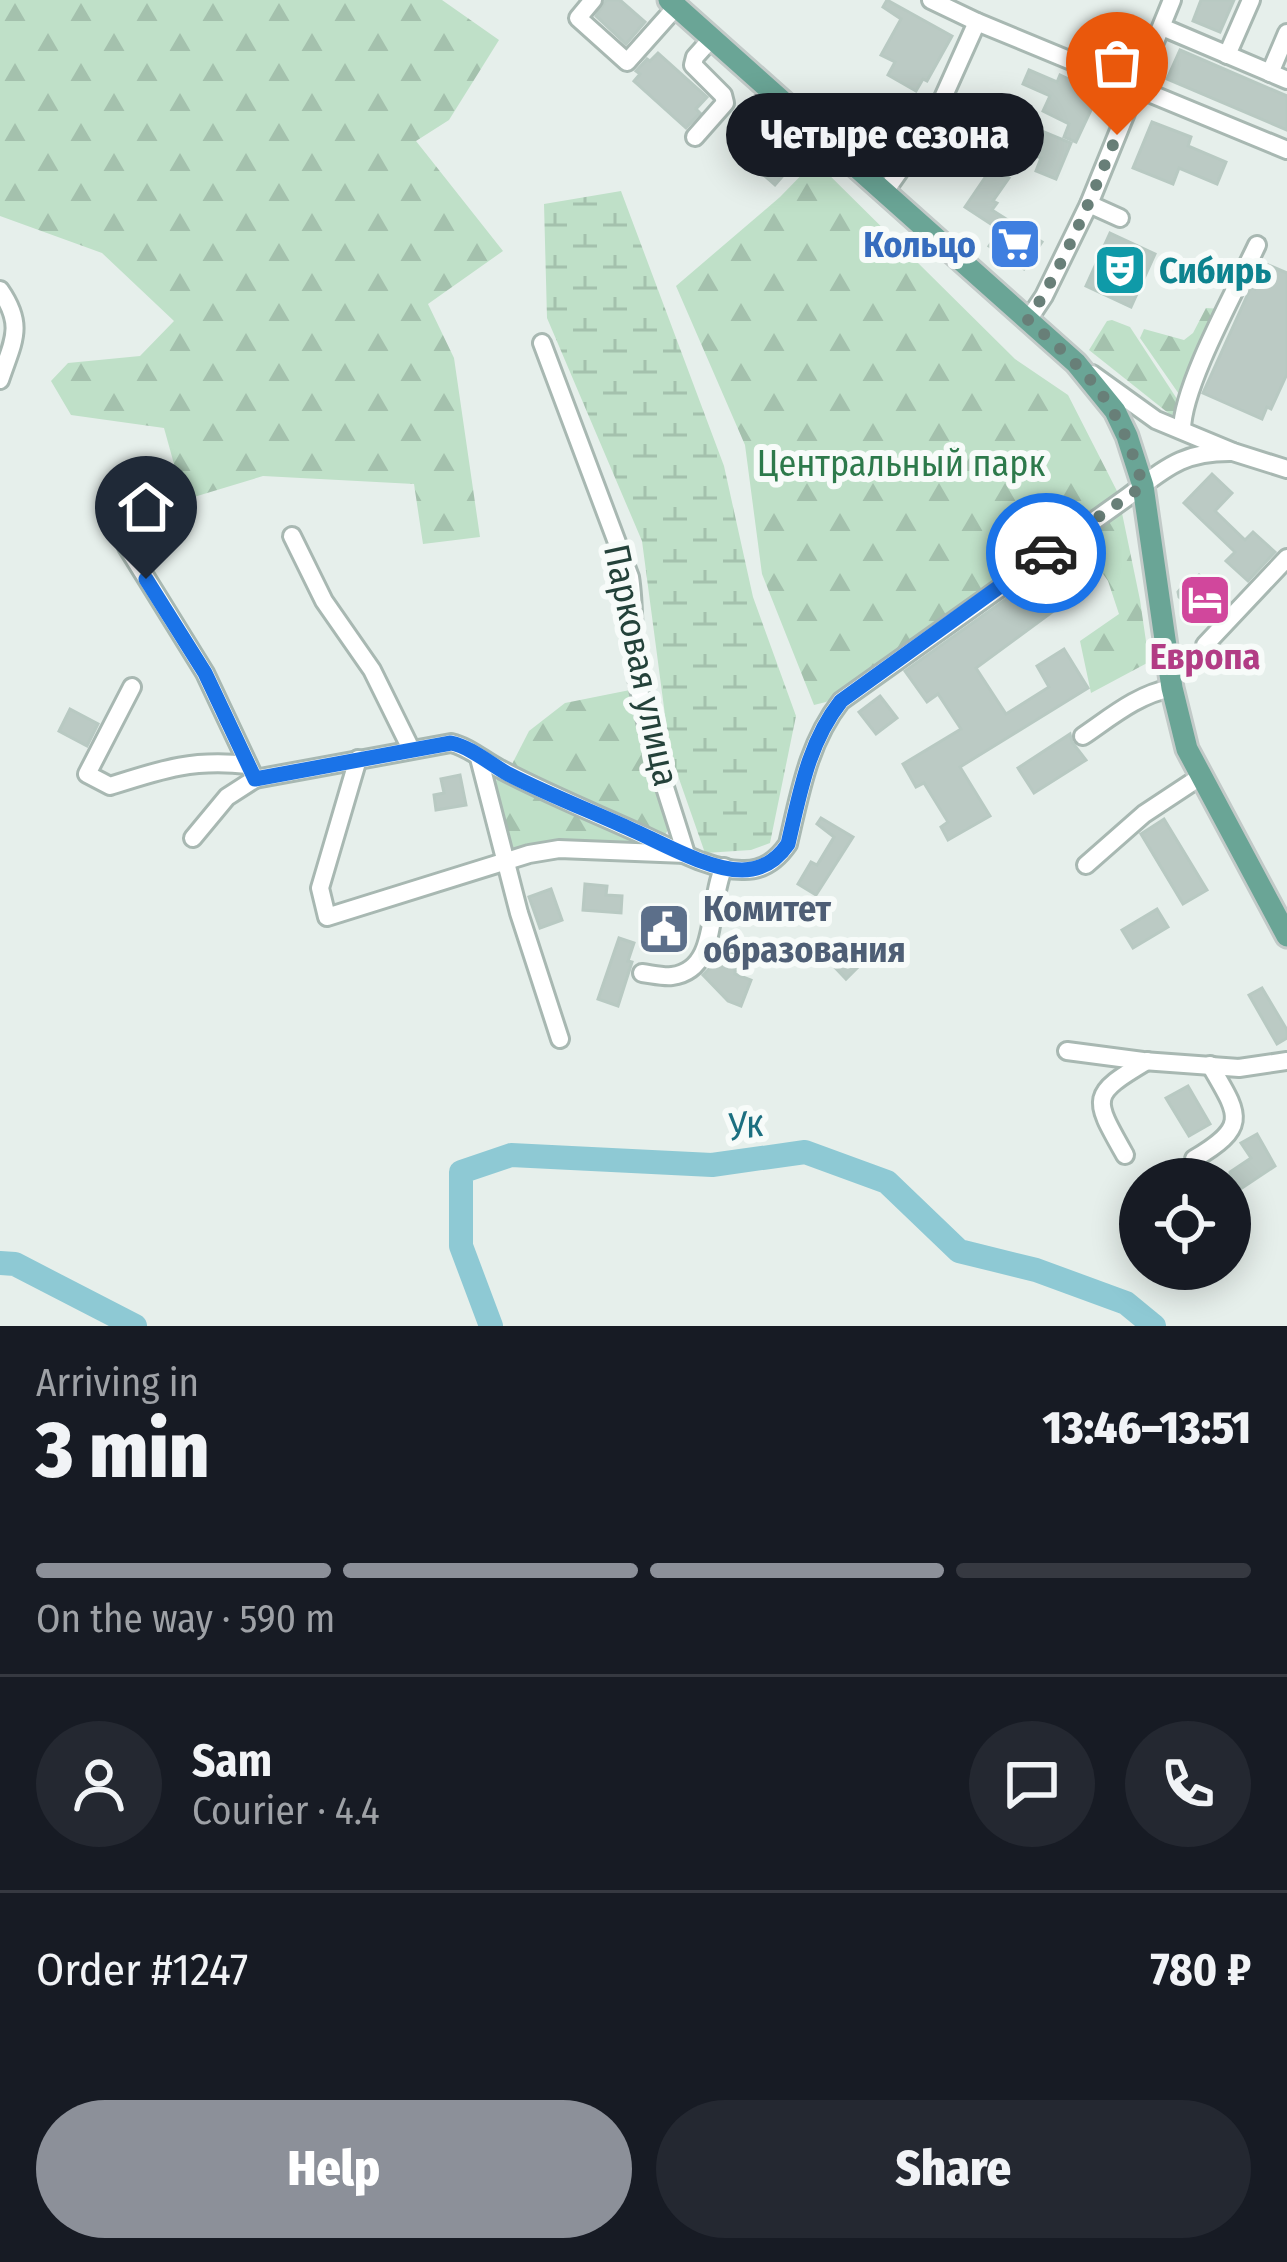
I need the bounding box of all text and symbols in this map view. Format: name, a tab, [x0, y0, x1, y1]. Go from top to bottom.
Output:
pin	[1066, 12, 1168, 135]
icon: bag	[1084, 30, 1150, 96]
callout: Четыре сезона	[727, 93, 1045, 177]
text: Четыре сезона	[761, 112, 1009, 158]
supermarket icon: Кольцо	[987, 216, 1043, 272]
place label: Кольцо	[863, 223, 976, 267]
theatre icon: Сибирь	[1092, 242, 1148, 298]
place label: Сибирь	[1159, 249, 1271, 293]
park label: Центральный парк	[757, 442, 1045, 486]
pin	[95, 456, 197, 579]
icon: home	[113, 474, 179, 540]
courier	[986, 493, 1106, 613]
icon: car	[1013, 520, 1079, 586]
street label: Парковая улица	[594, 540, 688, 790]
hotel icon: Европа	[1177, 572, 1233, 628]
place label: Европа	[1150, 635, 1260, 679]
place label: Комитет образования	[703, 887, 906, 972]
public building icon: Комитет образования	[636, 901, 692, 957]
water label: Ук	[725, 1100, 767, 1150]
map controls	[1119, 1158, 1251, 1290]
button: locate	[1119, 1158, 1251, 1290]
text: Arriving in	[36, 1360, 199, 1406]
text: 13:46–13:51	[1043, 1401, 1251, 1455]
text: 3 min	[36, 1404, 209, 1498]
text: On the way · 590 m	[36, 1596, 335, 1642]
button: person	[36, 1721, 162, 1847]
button: chat	[969, 1721, 1095, 1847]
button: phone	[1125, 1721, 1251, 1847]
text: Sam	[192, 1734, 272, 1788]
text: Courier · 4.4	[192, 1788, 380, 1834]
text: Order #1247	[36, 1943, 248, 1997]
text: 780 ₽	[1150, 1943, 1251, 1997]
button: Help	[36, 2100, 632, 2238]
button: Share	[656, 2100, 1251, 2238]

